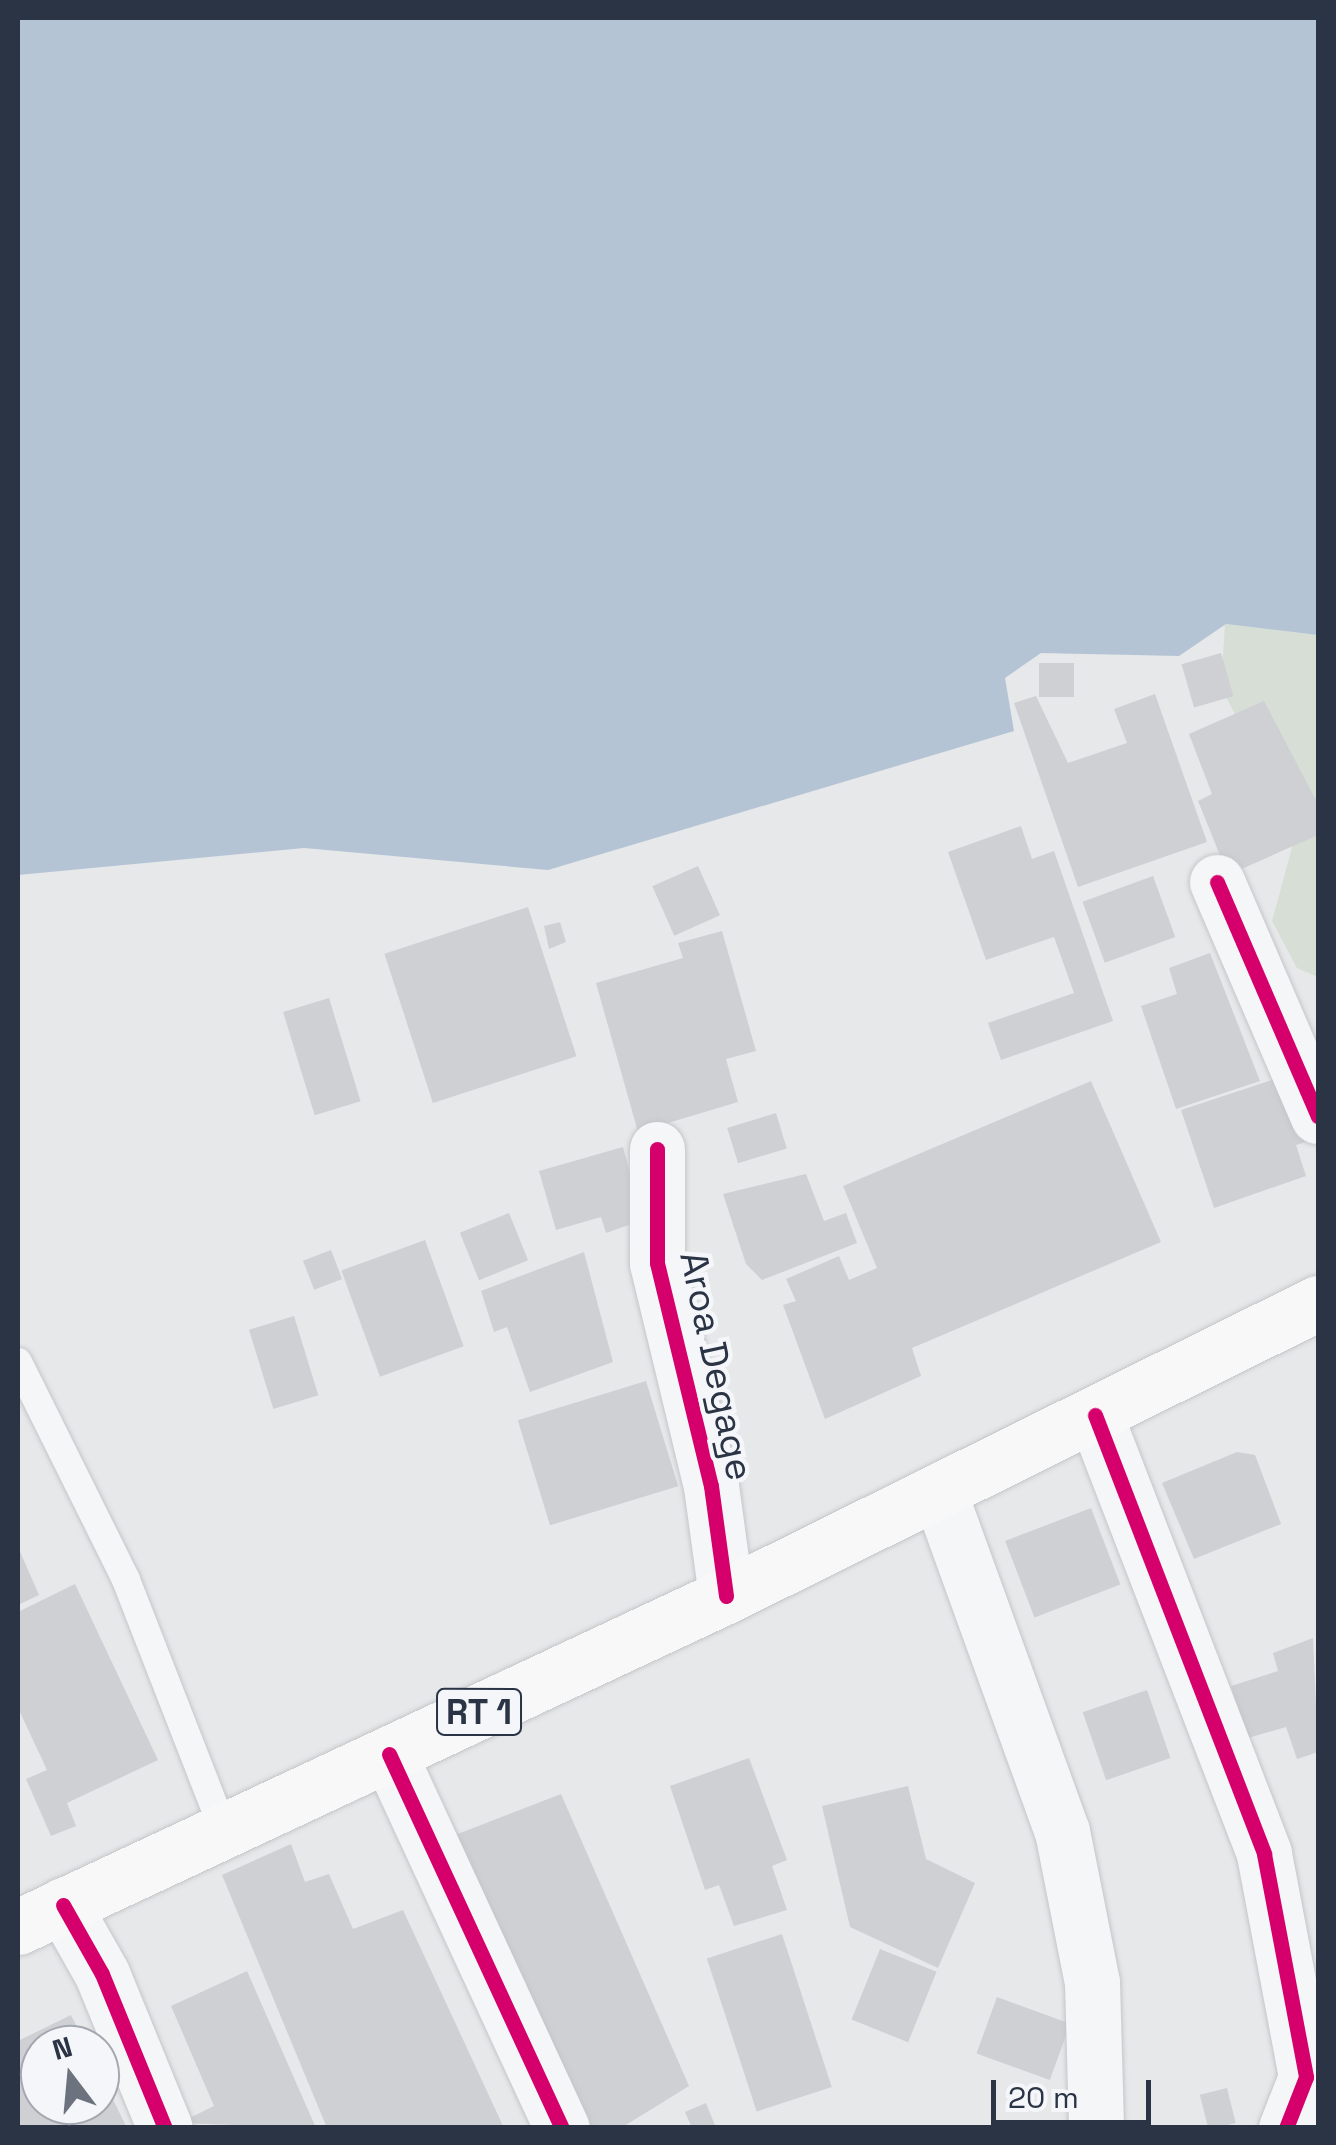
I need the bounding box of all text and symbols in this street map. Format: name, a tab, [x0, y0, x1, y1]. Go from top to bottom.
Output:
street label: Aroa Degage	[669, 1247, 763, 1485]
road number: RT 1	[434, 1682, 524, 1742]
north arrow	[20, 2025, 120, 2125]
text: N	[48, 2028, 76, 2068]
scale bar	[996, 2060, 1156, 2122]
text: 20 m	[1008, 2078, 1079, 2117]

